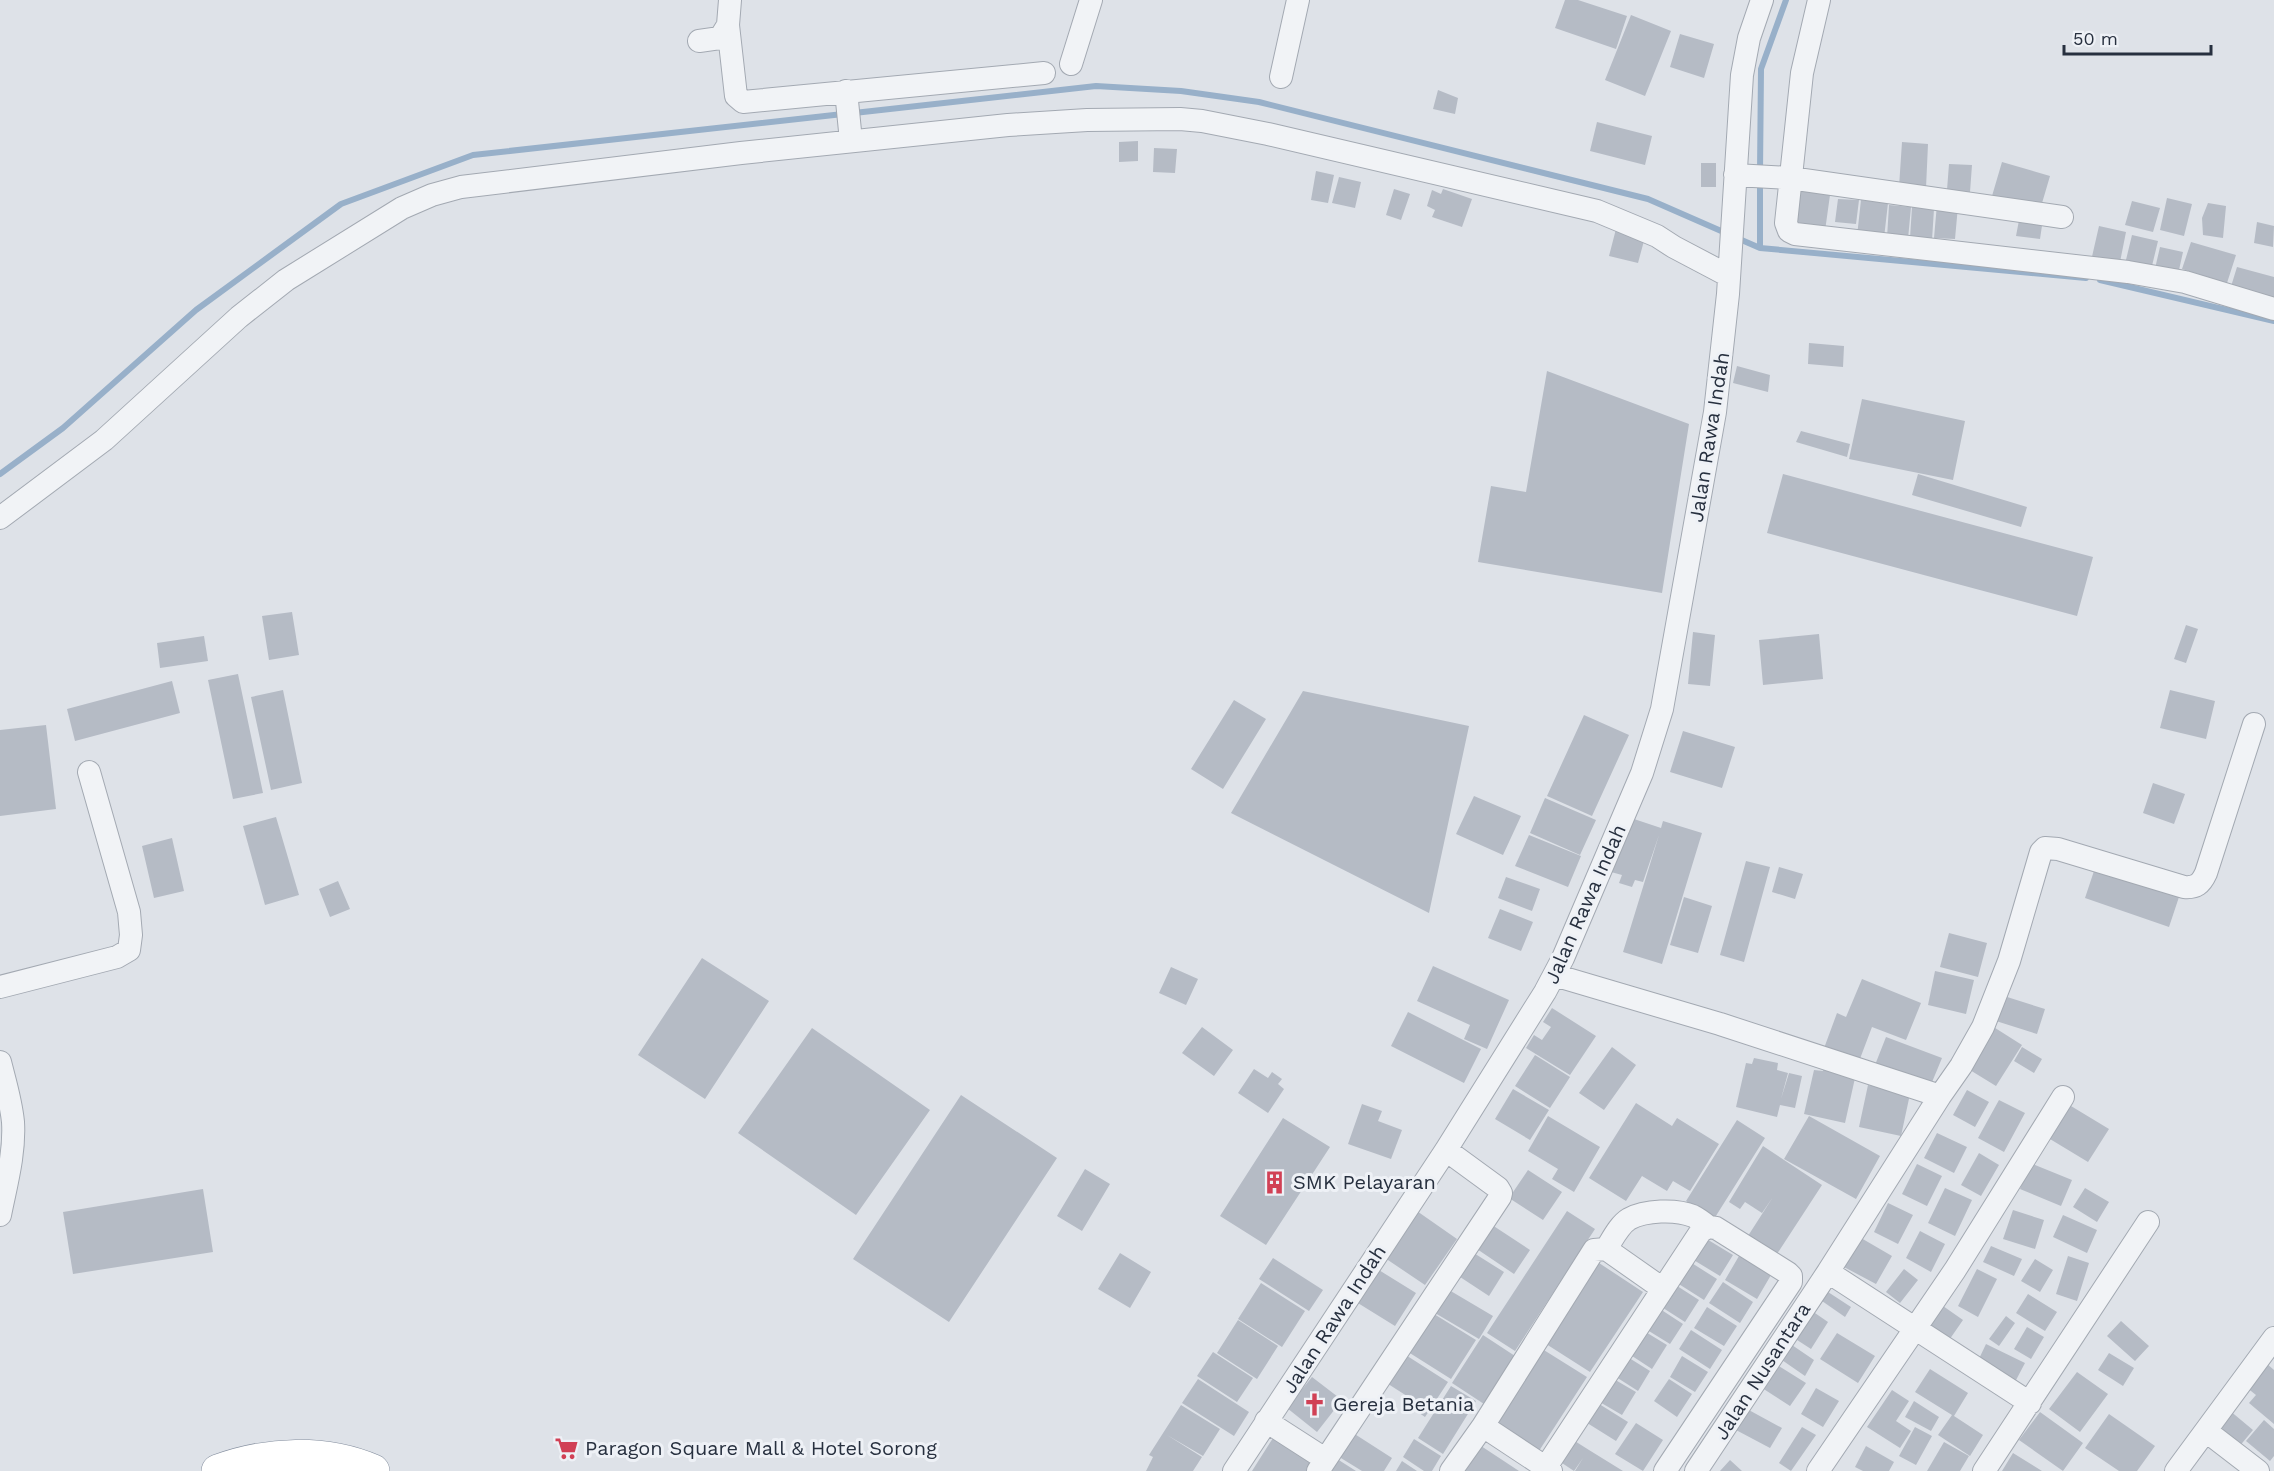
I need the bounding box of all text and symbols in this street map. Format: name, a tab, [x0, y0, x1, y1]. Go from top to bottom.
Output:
scale bar	[2064, 18, 2211, 56]
text: 50 m	[2073, 28, 2118, 49]
street label: Jalan Rawa Indah	[1684, 350, 1734, 524]
street label: Jalan Rawa Indah	[1539, 821, 1631, 987]
building icon: SMK Pelayaran	[1262, 1169, 1288, 1195]
place label: SMK Pelayaran	[1293, 1170, 1436, 1194]
street label: Jalan Rawa Indah	[1277, 1240, 1391, 1398]
street label: Jalan Nusantara	[1709, 1298, 1815, 1444]
church icon: Gereja Betania	[1302, 1391, 1328, 1417]
place label: Gereja Betania	[1333, 1392, 1474, 1416]
supermarket icon: Paragon Square Mall & Hotel Sorong	[554, 1435, 580, 1461]
place label: Paragon Square Mall & Hotel Sorong	[585, 1436, 937, 1460]

